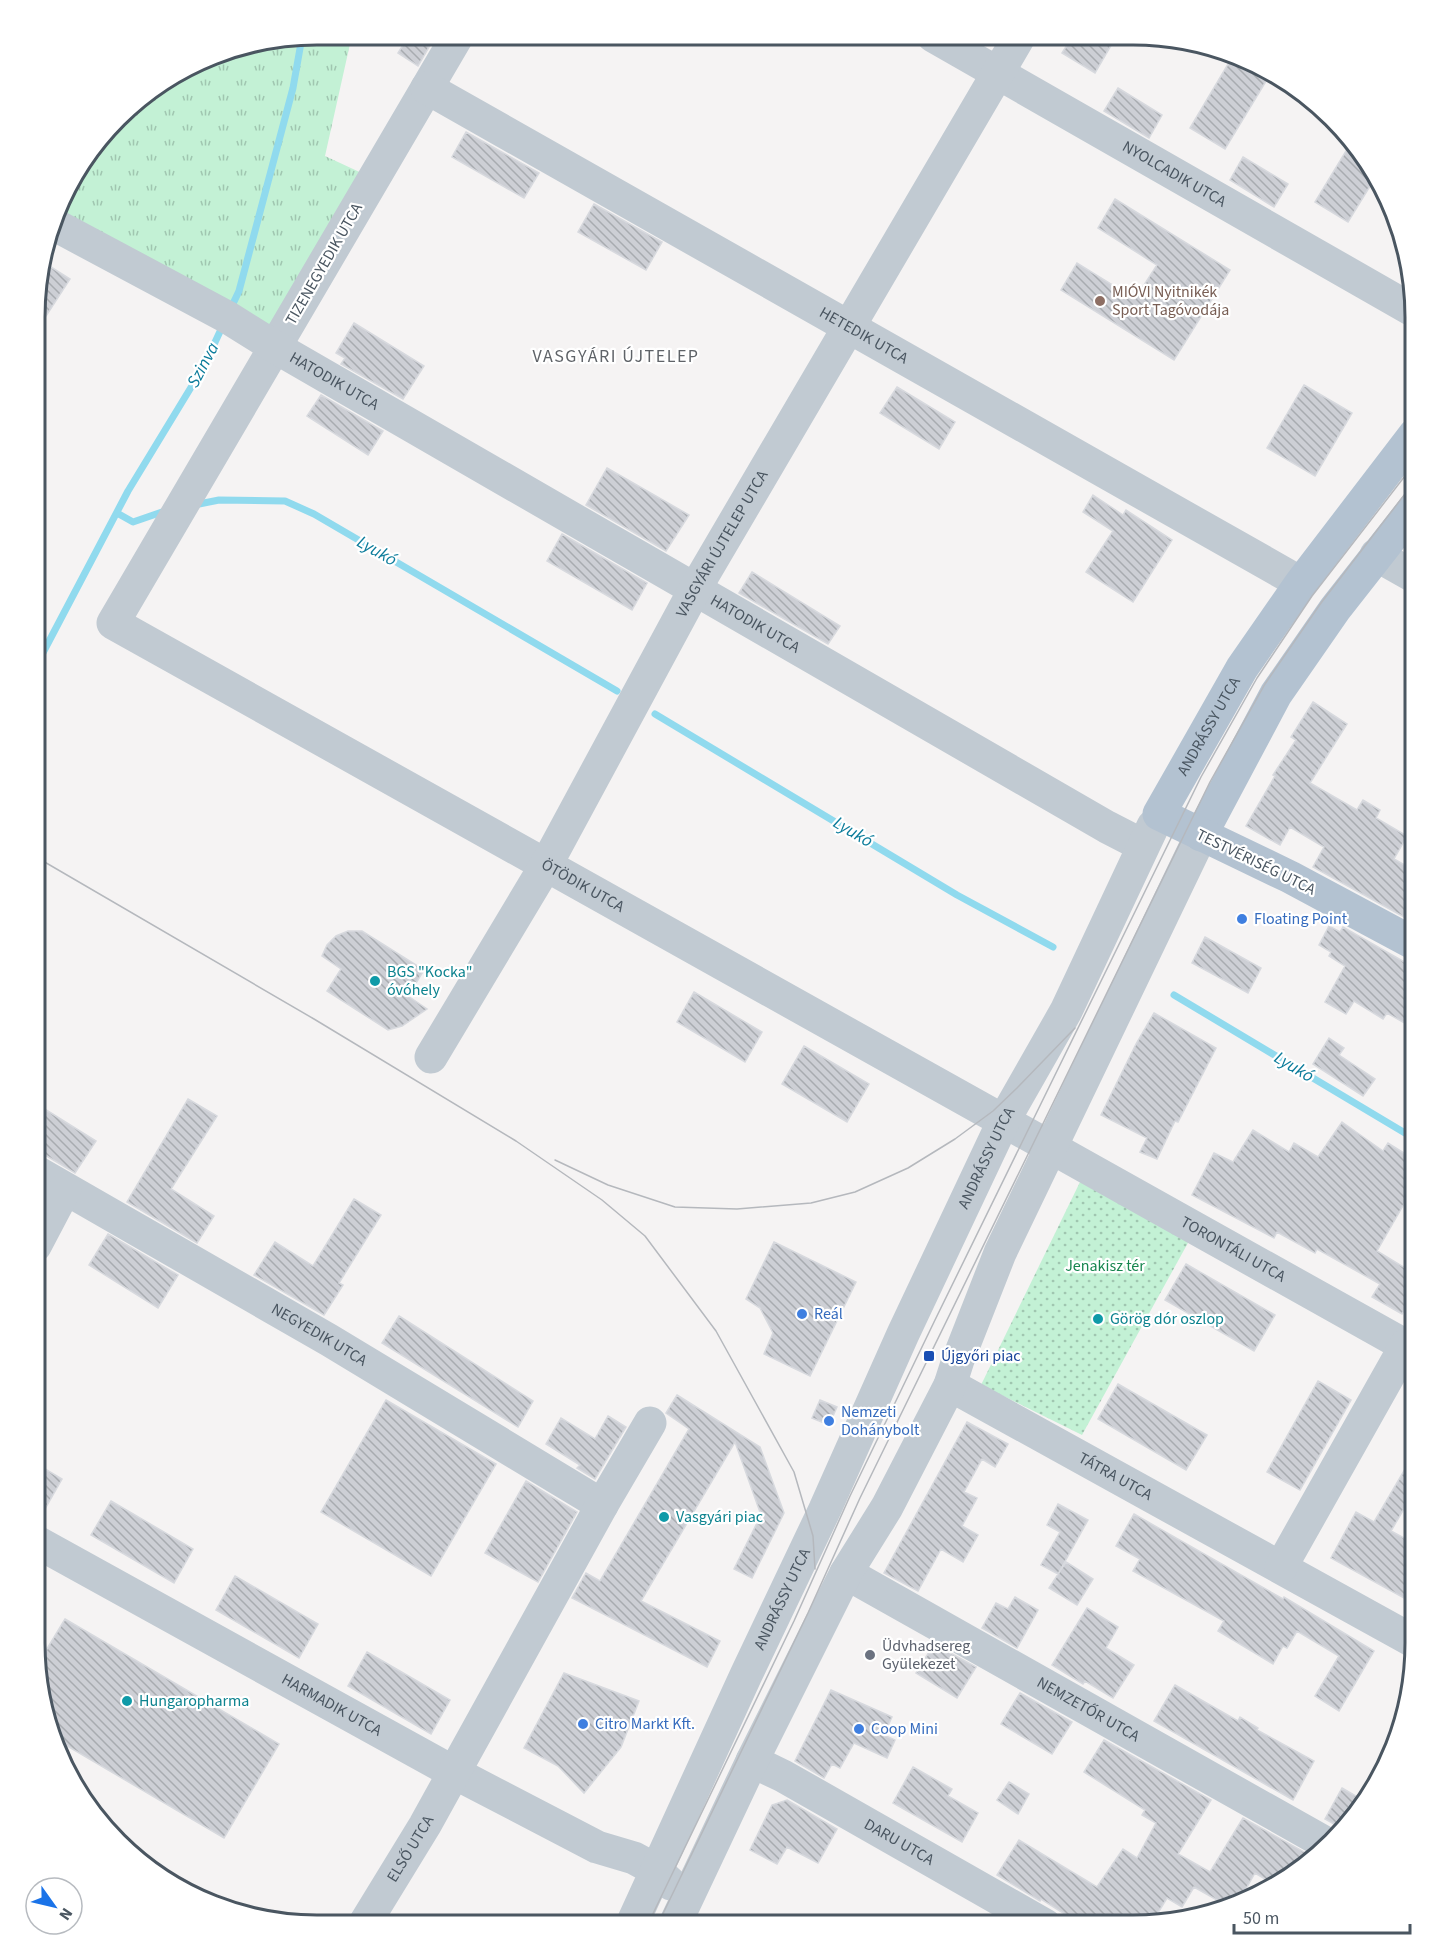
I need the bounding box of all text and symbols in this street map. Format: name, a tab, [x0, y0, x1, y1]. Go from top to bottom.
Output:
street label: NYOLCADIK UTCA	[1118, 136, 1231, 213]
street label: TIZENEGYEDIK UTCA	[280, 199, 368, 329]
place label: MIÓVI Nyitnikék Sport Tagóvodája	[1112, 281, 1229, 321]
marker: MIÓVI Nyitnikék Sport Tagóvodája	[1093, 294, 1107, 308]
street label: HETEDIK UTCA	[815, 301, 912, 369]
water label: Szinva	[181, 338, 225, 392]
district label: VASGYÁRI ÚJTELEP	[532, 344, 700, 369]
street label: HATODIK UTCA	[285, 347, 383, 416]
street label: VASGYÁRI ÚJTELEP UTCA	[671, 466, 773, 621]
water label: Lyukó	[352, 530, 402, 572]
street label: HATODIK UTCA	[706, 590, 804, 659]
street label: ANDRÁSSY UTCA	[1172, 673, 1246, 780]
water label: Lyukó	[828, 810, 878, 854]
street label: TESTVÉRISÉG UTCA	[1193, 824, 1320, 901]
street label: ÖTÖDIK UTCA	[537, 854, 629, 918]
place label: Floating Point	[1254, 908, 1348, 930]
marker: Floating Point	[1235, 912, 1249, 926]
place label: BGS "Kocka" óvóhely	[387, 961, 473, 1001]
marker: BGS "Kocka" óvóhely	[368, 974, 382, 988]
water label: Lyukó	[1269, 1045, 1319, 1089]
street label: ANDRÁSSY UTCA	[953, 1103, 1020, 1213]
street label: TORONTÁLI UTCA	[1177, 1211, 1290, 1288]
park label: Jenakisz tér	[1065, 1255, 1145, 1277]
street label: NEGYEDIK UTCA	[267, 1298, 371, 1372]
place label: Reál	[814, 1303, 843, 1325]
marker: Reál	[795, 1307, 809, 1321]
place label: Görög dór oszlop	[1110, 1308, 1224, 1330]
marker: Görög dór oszlop	[1091, 1312, 1105, 1326]
place label: Újgyőri piac	[941, 1345, 1021, 1367]
marker: Újgyőri piac	[922, 1349, 936, 1363]
place label: Nemzeti Dohánybolt	[841, 1401, 920, 1441]
marker: Nemzeti Dohánybolt	[822, 1414, 836, 1428]
street label: TÁTRA UTCA	[1074, 1447, 1157, 1506]
place label: Vasgyári piac	[676, 1506, 763, 1528]
marker: Vasgyári piac	[657, 1510, 671, 1524]
street label: ANDRÁSSY UTCA	[748, 1544, 816, 1654]
place label: Üdvhadsereg Gyülekezet	[882, 1635, 970, 1675]
marker: Üdvhadsereg Gyülekezet	[863, 1648, 877, 1662]
street label: HARMADIK UTCA	[278, 1668, 386, 1742]
street label: NEMZETŐR UTCA	[1033, 1672, 1144, 1747]
place label: Hungaropharma	[139, 1690, 249, 1712]
marker: Hungaropharma	[120, 1694, 134, 1708]
place label: Citro Markt Kft.	[595, 1713, 695, 1735]
marker: Citro Markt Kft.	[576, 1717, 590, 1731]
place label: Coop Mini	[871, 1718, 938, 1740]
marker: Coop Mini	[852, 1722, 866, 1736]
street label: ELSŐ UTCA	[382, 1811, 439, 1886]
street label: DARU UTCA	[860, 1813, 938, 1871]
north arrow	[24, 1876, 84, 1936]
scale bar	[1234, 1897, 1410, 1935]
text: N	[54, 1903, 78, 1924]
text: 50 m	[1243, 1906, 1279, 1931]

